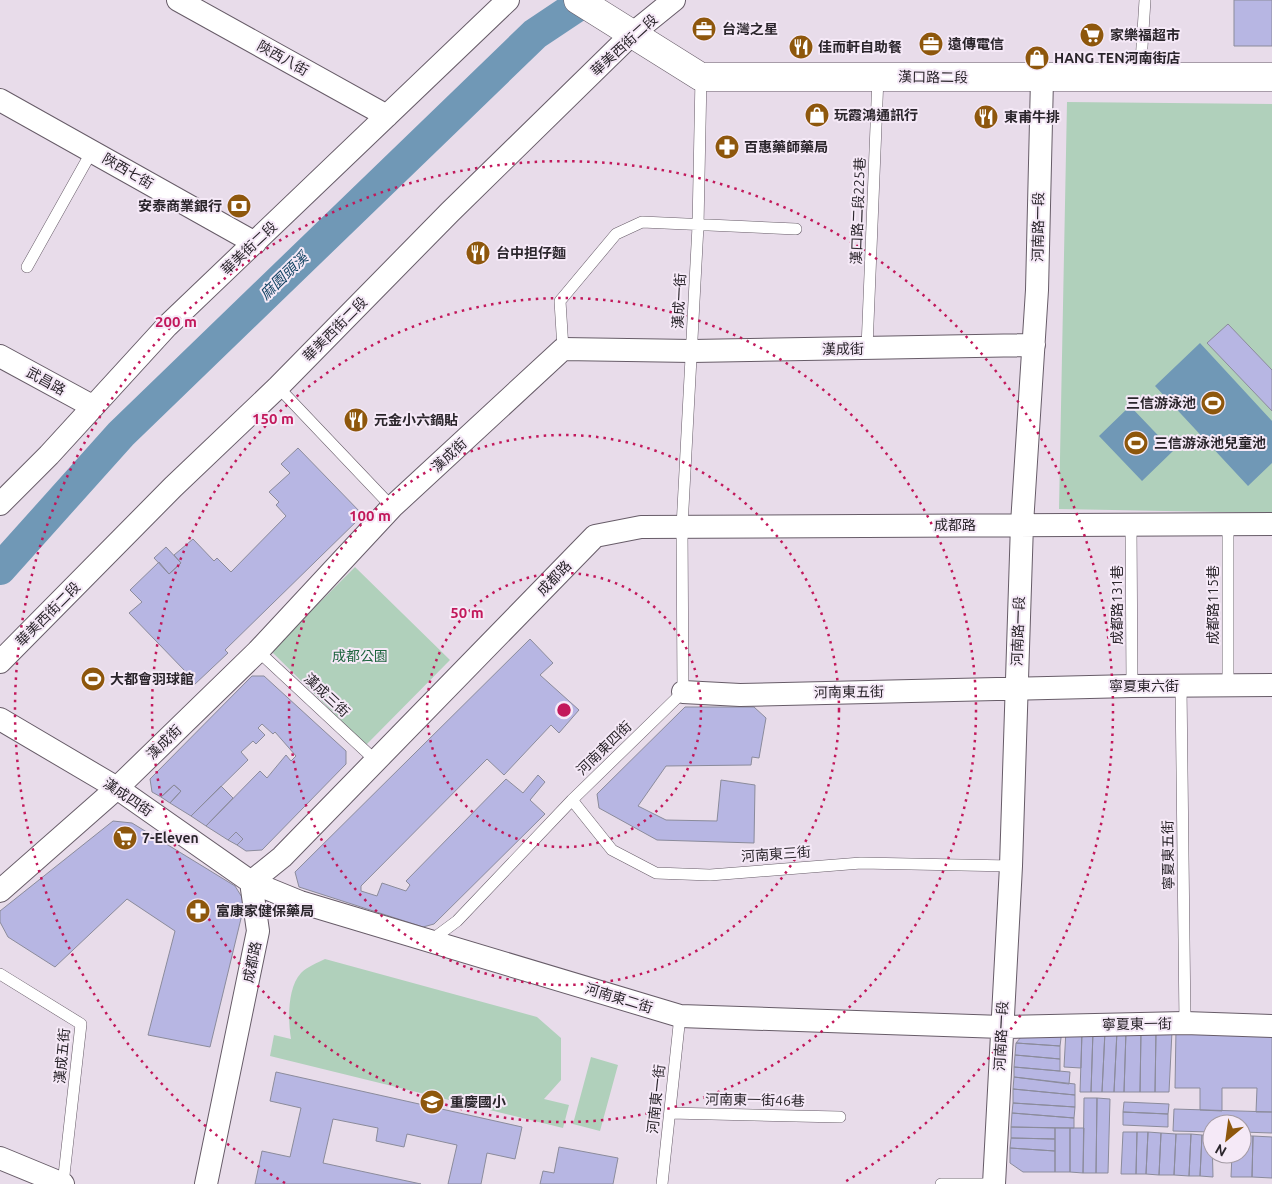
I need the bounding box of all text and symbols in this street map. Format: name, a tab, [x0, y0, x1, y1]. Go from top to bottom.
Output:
street label: 華美西街二段	[587, 11, 661, 79]
office icon: 台灣之星	[691, 16, 717, 42]
place label: 台灣之星	[722, 21, 778, 37]
supermarket icon: 家樂福超市	[1079, 22, 1105, 48]
place label: 家樂福超市	[1110, 27, 1180, 43]
office icon: 遠傳電信	[918, 31, 944, 57]
restaurant icon: 佳而軒自助餐	[788, 34, 814, 60]
place label: 遠傳電信	[948, 36, 1004, 52]
street label: 陝西八街	[255, 37, 311, 79]
place label: 佳而軒自助餐	[818, 39, 902, 55]
shop icon: HANG TEN河南街店	[1024, 45, 1050, 71]
place label: HANG TEN河南街店	[1054, 50, 1181, 66]
street label: 漢口路二段	[898, 68, 968, 86]
shop icon: 玩霞鴻通訊行	[804, 102, 830, 128]
restaurant icon: 東甫牛排	[973, 104, 999, 130]
place label: 玩霞鴻通訊行	[834, 107, 918, 123]
place label: 東甫牛排	[1004, 109, 1060, 125]
pharmacy icon: 百惠藥師藥局	[714, 134, 740, 160]
place label: 百惠藥師藥局	[744, 139, 828, 155]
street label: 陜西七街	[100, 150, 156, 192]
street label: 漢口路二段225巷	[848, 157, 868, 265]
street label: 河南路一段	[1029, 192, 1047, 262]
bank icon: 安泰商業銀行	[226, 193, 252, 219]
place label: 安泰商業銀行	[138, 198, 222, 214]
street label: 華美街二段	[218, 218, 280, 278]
restaurant icon: 台中担仔麵	[465, 240, 491, 266]
place label: 台中担仔麵	[496, 245, 566, 261]
water label: 麻園頭溪	[256, 247, 313, 303]
street label: 漢成一街	[670, 273, 688, 329]
street label: 華美西街二段	[300, 294, 370, 364]
text: 200 m	[155, 313, 197, 330]
street label: 漢成街	[822, 341, 864, 357]
street label: 武昌路	[24, 364, 68, 398]
sports icon: 三信游泳池	[1200, 390, 1226, 416]
place label: 三信游泳池	[1126, 395, 1196, 411]
restaurant icon: 元金小六鍋貼	[343, 407, 369, 433]
text: 150 m	[252, 410, 294, 427]
place label: 元金小六鍋貼	[374, 412, 458, 428]
sports icon: 三信游泳池兒童池	[1123, 430, 1149, 456]
street label: 漢成街	[428, 435, 470, 475]
place label: 三信游泳池兒童池	[1154, 435, 1266, 451]
text: 100 m	[349, 507, 391, 524]
street label: 成都路	[934, 517, 976, 533]
street label: 成都路	[534, 557, 574, 599]
street label: 成都路131巷	[1109, 565, 1125, 645]
street label: 成都路115巷	[1205, 565, 1221, 645]
street label: 華美西街二段	[13, 579, 83, 649]
street label: 河南路一段	[1009, 596, 1027, 666]
text: 50 m	[450, 604, 484, 621]
park label: 成都公園	[332, 648, 388, 664]
sports icon: 大都會羽球館	[80, 666, 106, 692]
street label: 漢成三街	[301, 670, 353, 720]
place label: 大都會羽球館	[110, 671, 194, 687]
street label: 寧夏東六街	[1109, 678, 1179, 694]
street label: 河南東五街	[814, 683, 884, 701]
centre of rings	[555, 701, 573, 719]
street label: 河南東四街	[573, 718, 635, 778]
street label: 漢成街	[143, 722, 185, 762]
street label: 漢成四街	[100, 775, 156, 819]
street label: 寧夏東五街	[1159, 820, 1177, 890]
supermarket icon: 7-Eleven	[112, 825, 138, 851]
place label: 7-Eleven	[142, 830, 199, 846]
street label: 河南東三街	[741, 844, 811, 864]
pharmacy icon: 富康家健保藥局	[185, 898, 211, 924]
place label: 富康家健保藥局	[216, 903, 314, 919]
street label: 成都路	[240, 940, 264, 984]
street label: 河南東二街	[583, 980, 655, 1016]
street label: 河南路一段	[991, 1001, 1011, 1071]
street label: 寧夏東一街	[1102, 1015, 1172, 1033]
street label: 漢成五街	[52, 1027, 72, 1085]
street label: 河南東一街	[644, 1063, 668, 1135]
school or university icon: 重慶國小	[419, 1089, 445, 1115]
street label: 河南東一街46巷	[705, 1091, 805, 1109]
place label: 重慶國小	[450, 1094, 506, 1110]
north arrow	[1202, 1114, 1252, 1164]
text: N	[1212, 1141, 1229, 1160]

